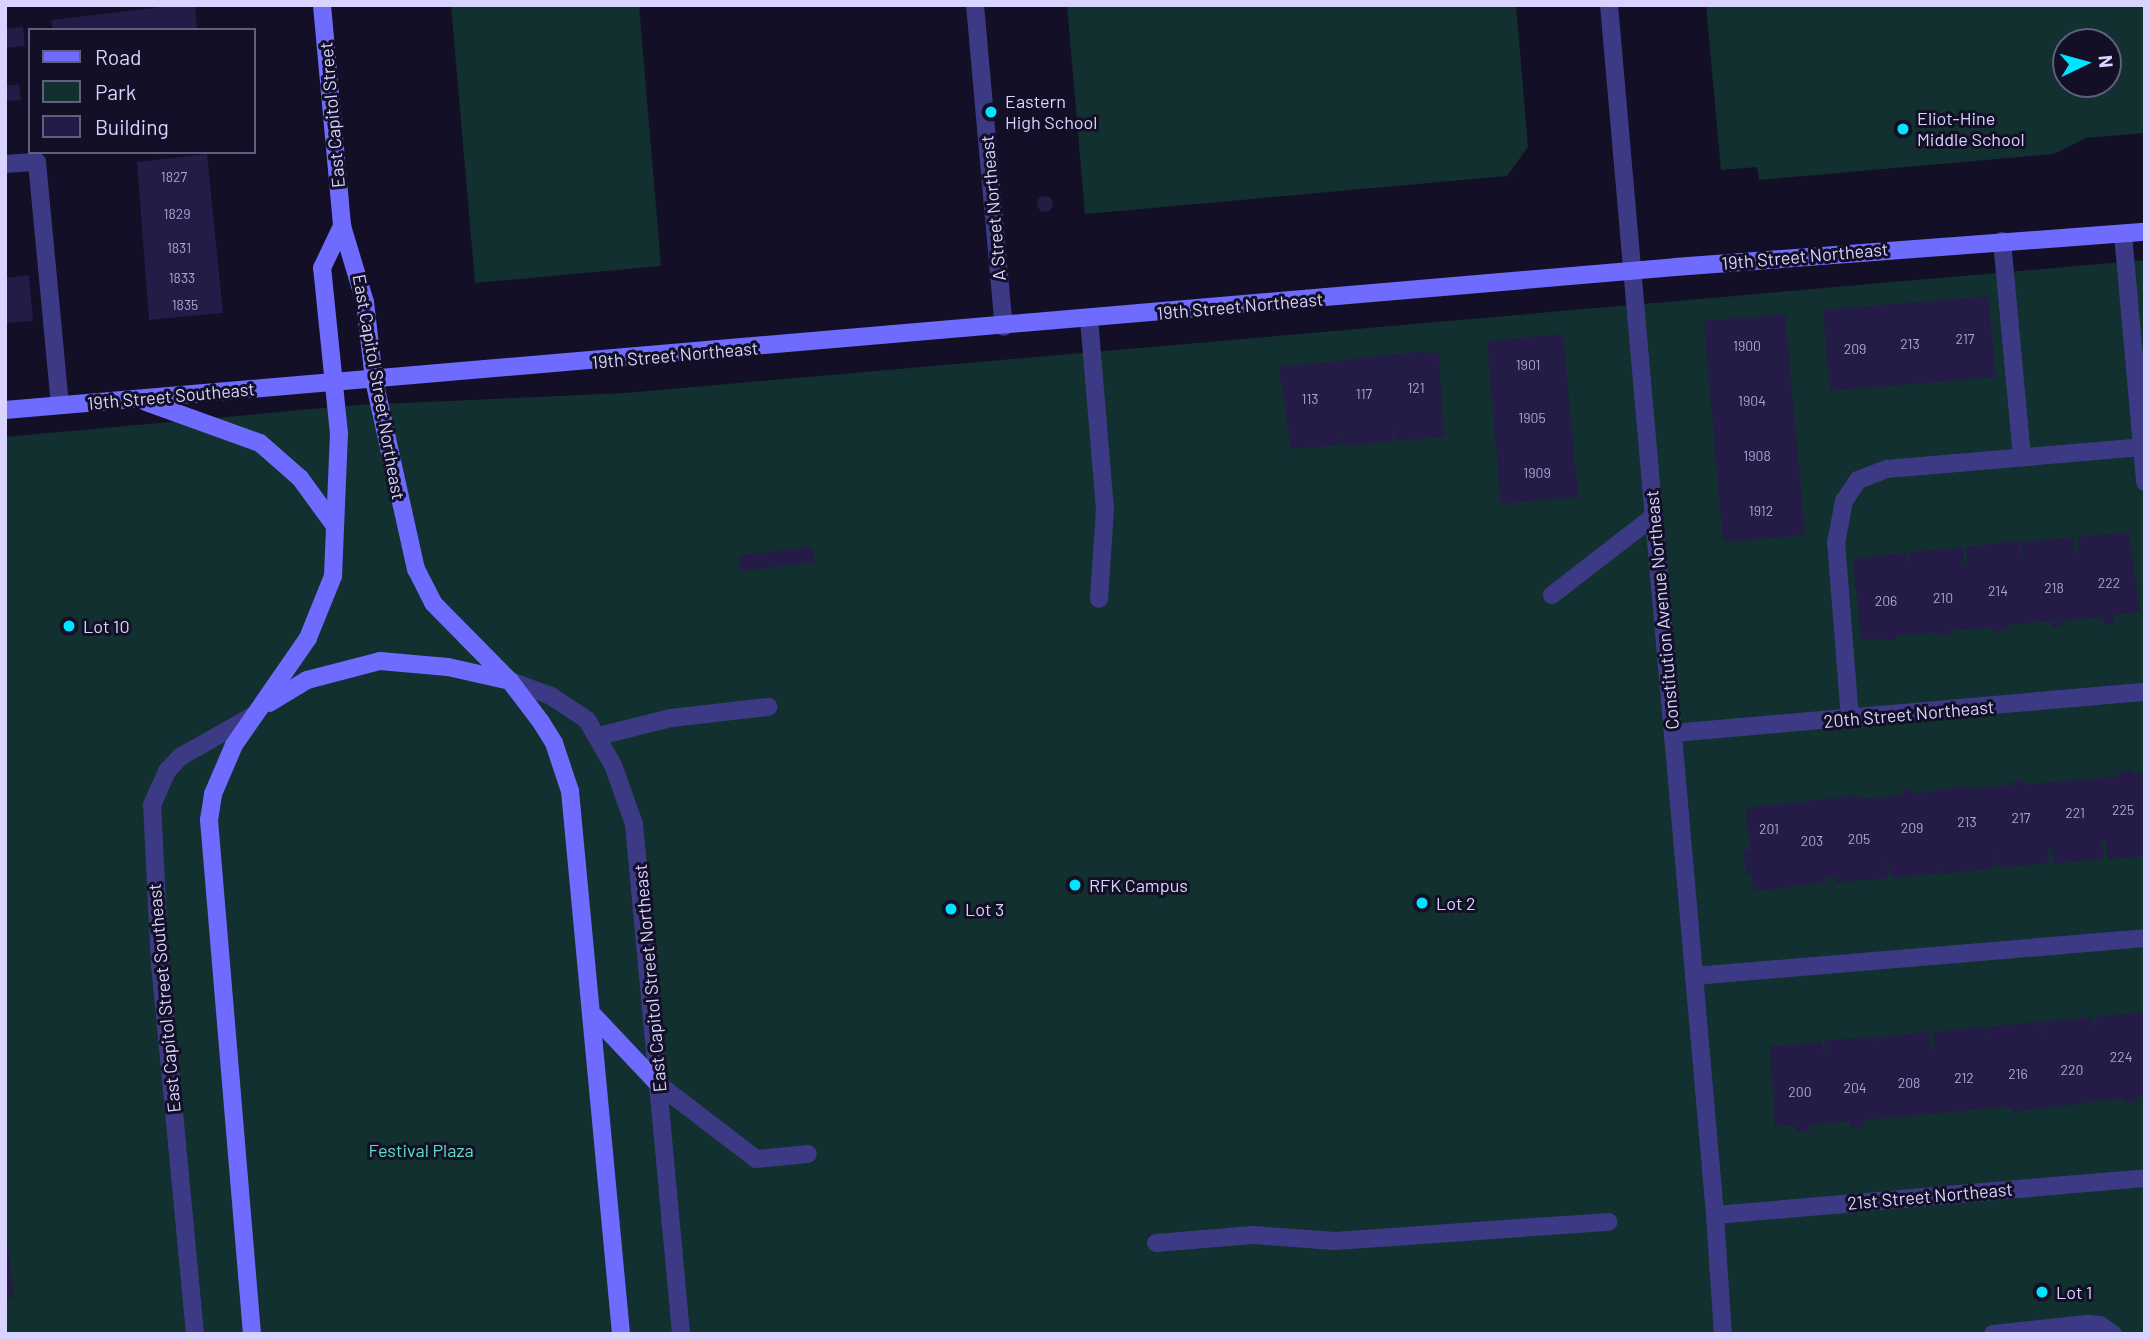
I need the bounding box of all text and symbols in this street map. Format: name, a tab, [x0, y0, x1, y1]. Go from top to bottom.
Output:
legend	[28, 28, 256, 154]
north arrow	[2052, 28, 2122, 98]
street label: East Capitol Street	[315, 41, 349, 189]
text: Road	[95, 44, 141, 69]
text: N	[2094, 54, 2118, 69]
text: Park	[95, 79, 136, 104]
place label: Eastern High School	[1005, 91, 1098, 134]
marker: Eastern High School	[983, 104, 999, 120]
place label: Eliot-Hine Middle School	[1917, 108, 2025, 150]
text: Building	[95, 114, 169, 139]
marker: Eliot-Hine Middle School	[1895, 121, 1911, 137]
street label: A Street Northeast	[976, 134, 1010, 282]
house number: 1827	[161, 169, 187, 185]
house number: 1829	[164, 206, 190, 222]
street label: 19th Street Northeast	[1721, 238, 1889, 274]
house number: 1831	[167, 240, 191, 256]
house number: 1833	[169, 270, 195, 286]
street label: East Capitol Street Northeast	[349, 272, 409, 502]
street label: 19th Street Northeast	[1156, 288, 1324, 324]
house number: 1835	[172, 297, 198, 313]
house number: 217	[1956, 331, 1974, 347]
house number: 213	[1900, 336, 1920, 352]
street label: 19th Street Northeast	[591, 337, 759, 373]
house number: 1900	[1733, 338, 1761, 354]
house number: 209	[1844, 341, 1866, 357]
house number: 1901	[1516, 357, 1540, 373]
street label: 19th Street Southeast	[86, 378, 256, 414]
house number: 121	[1407, 380, 1425, 396]
house number: 117	[1356, 386, 1372, 402]
house number: 113	[1301, 391, 1319, 407]
house number: 1904	[1738, 393, 1766, 409]
house number: 1905	[1518, 410, 1546, 426]
house number: 1908	[1743, 448, 1771, 464]
house number: 1909	[1523, 465, 1551, 481]
street label: Constitution Avenue Northeast	[1641, 489, 1683, 731]
house number: 1912	[1749, 503, 1773, 519]
house number: 222	[2098, 575, 2120, 591]
house number: 218	[2044, 580, 2064, 596]
house number: 214	[1988, 583, 2008, 599]
house number: 210	[1933, 590, 1953, 606]
house number: 206	[1875, 593, 1897, 609]
place label: Lot 10	[83, 615, 130, 637]
marker: Lot 10	[61, 618, 77, 634]
street label: 20th Street Northeast	[1823, 696, 1995, 732]
house number: 225	[2112, 802, 2134, 818]
house number: 221	[2065, 805, 2085, 821]
house number: 217	[2012, 810, 2030, 826]
house number: 213	[1957, 814, 1977, 830]
house number: 209	[1901, 820, 1923, 836]
house number: 201	[1759, 821, 1779, 837]
house number: 205	[1848, 831, 1870, 847]
house number: 203	[1801, 833, 1823, 849]
street label: East Capitol Street Northeast	[629, 863, 671, 1093]
place label: RFK Campus	[1089, 874, 1188, 896]
marker: RFK Campus	[1067, 877, 1083, 893]
street label: East Capitol Street Southeast	[143, 883, 185, 1113]
place label: Lot 2	[1436, 892, 1476, 914]
marker: Lot 2	[1414, 895, 1430, 911]
place label: Lot 3	[965, 898, 1004, 920]
marker: Lot 3	[943, 901, 959, 917]
house number: 224	[2110, 1049, 2132, 1065]
house number: 220	[2061, 1062, 2083, 1078]
house number: 216	[2008, 1066, 2028, 1082]
house number: 212	[1954, 1070, 1974, 1086]
house number: 208	[1898, 1075, 1920, 1091]
house number: 204	[1843, 1080, 1867, 1096]
house number: 200	[1788, 1084, 1812, 1100]
park label: Festival Plaza	[368, 1139, 474, 1161]
street label: 21st Street Northeast	[1846, 1178, 2014, 1214]
place label: Lot 1	[2056, 1281, 2092, 1303]
marker: Lot 1	[2034, 1284, 2050, 1300]

